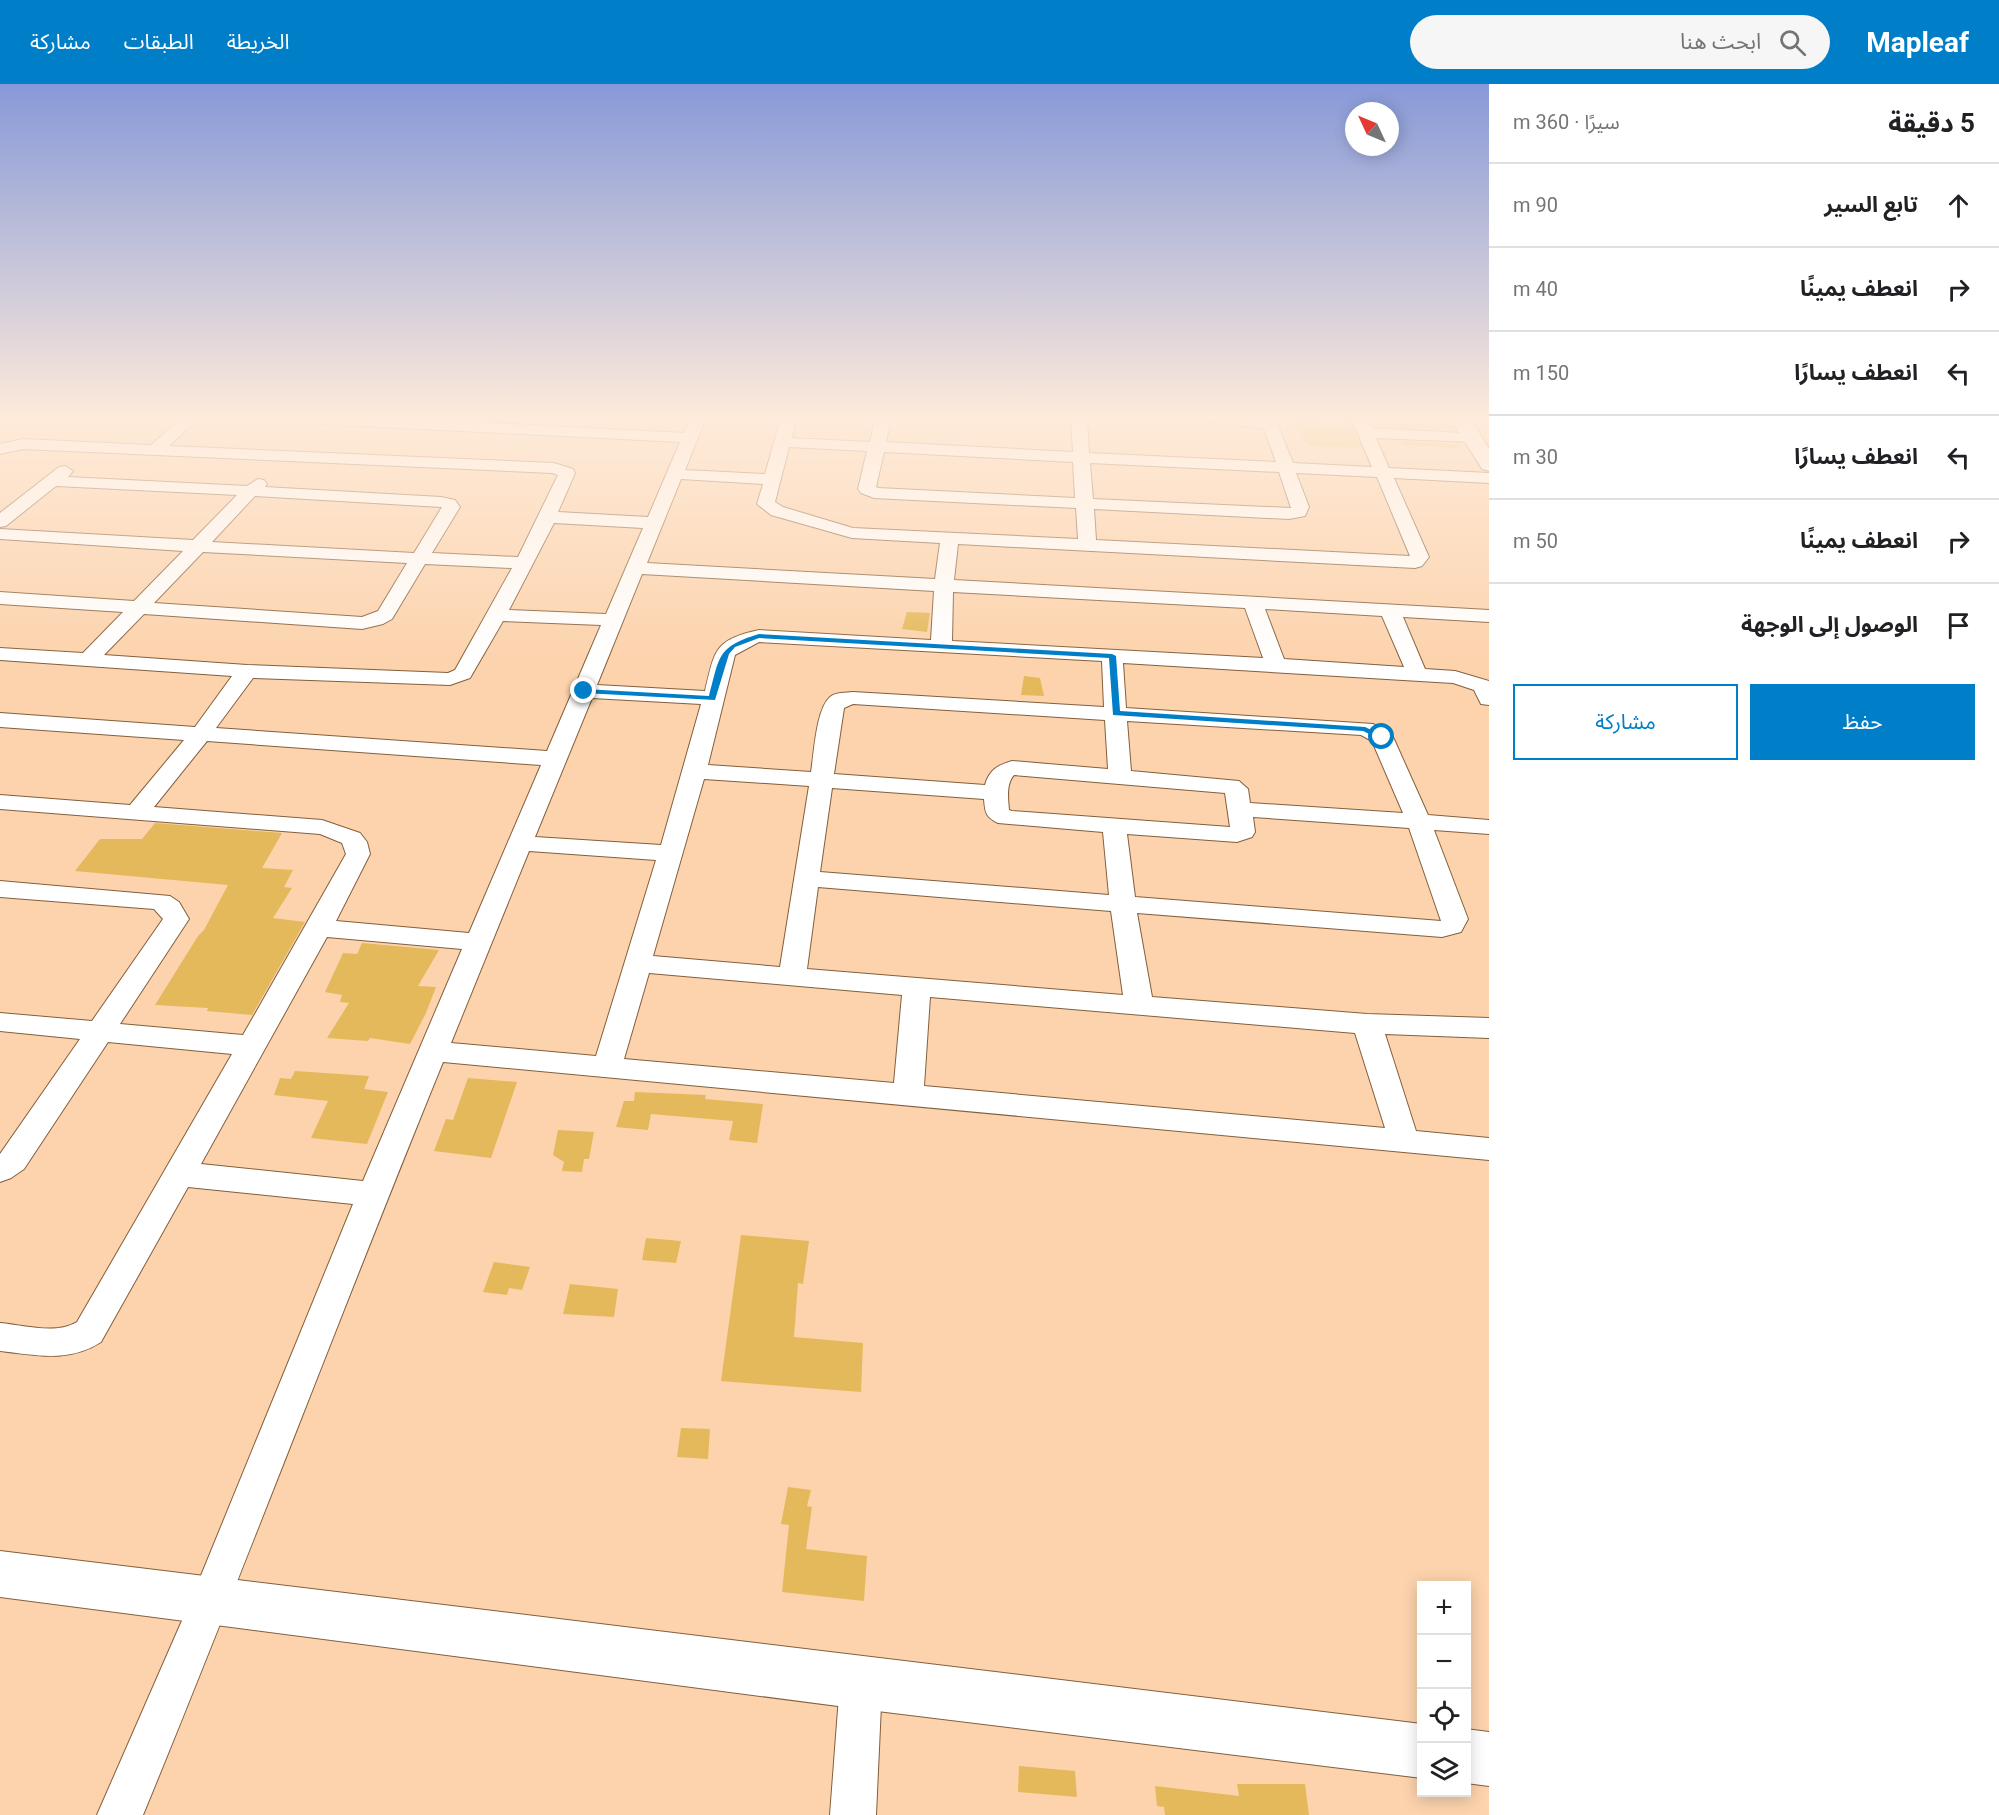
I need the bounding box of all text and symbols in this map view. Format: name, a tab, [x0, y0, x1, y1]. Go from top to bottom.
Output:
search box	[1410, 15, 1830, 69]
icon: search	[1776, 26, 1809, 59]
text: Mapleaf	[1866, 26, 1969, 59]
text: ابحث هنا	[1680, 29, 1761, 54]
text: مشاركة	[30, 30, 91, 54]
text: الطبقات	[124, 30, 194, 54]
text: الخريطة	[227, 30, 290, 54]
north arrow	[1345, 102, 1399, 156]
text: 5 دقيقة	[1888, 108, 1975, 138]
text: سيرًا · 360 m	[1513, 110, 1620, 134]
icon: ahead	[1942, 189, 1975, 222]
text: تابع السير	[1824, 192, 1918, 217]
text: 90 m	[1513, 193, 1558, 217]
icon: right	[1942, 273, 1975, 306]
text: انعطف يمينًا	[1800, 276, 1918, 301]
text: 40 m	[1513, 277, 1558, 301]
icon: left	[1942, 357, 1975, 390]
text: انعطف يسارًا	[1794, 360, 1918, 385]
text: 150 m	[1513, 361, 1569, 385]
icon: left	[1942, 441, 1975, 474]
text: انعطف يسارًا	[1794, 444, 1918, 469]
text: 30 m	[1513, 445, 1558, 469]
icon: right	[1942, 525, 1975, 558]
text: انعطف يمينًا	[1800, 528, 1918, 553]
text: 50 m	[1513, 529, 1558, 553]
icon: arrive	[1942, 609, 1975, 642]
text: الوصول إلى الوجهة	[1741, 612, 1918, 637]
route end	[570, 677, 596, 703]
button: مشاركة	[1513, 684, 1738, 760]
button: حفظ	[1750, 684, 1975, 760]
route start	[1368, 723, 1394, 749]
map controls	[1417, 1581, 1471, 1797]
button: +	[1417, 1581, 1471, 1635]
button: −	[1417, 1635, 1471, 1689]
button: locate	[1417, 1689, 1471, 1743]
button: layers	[1417, 1743, 1471, 1797]

